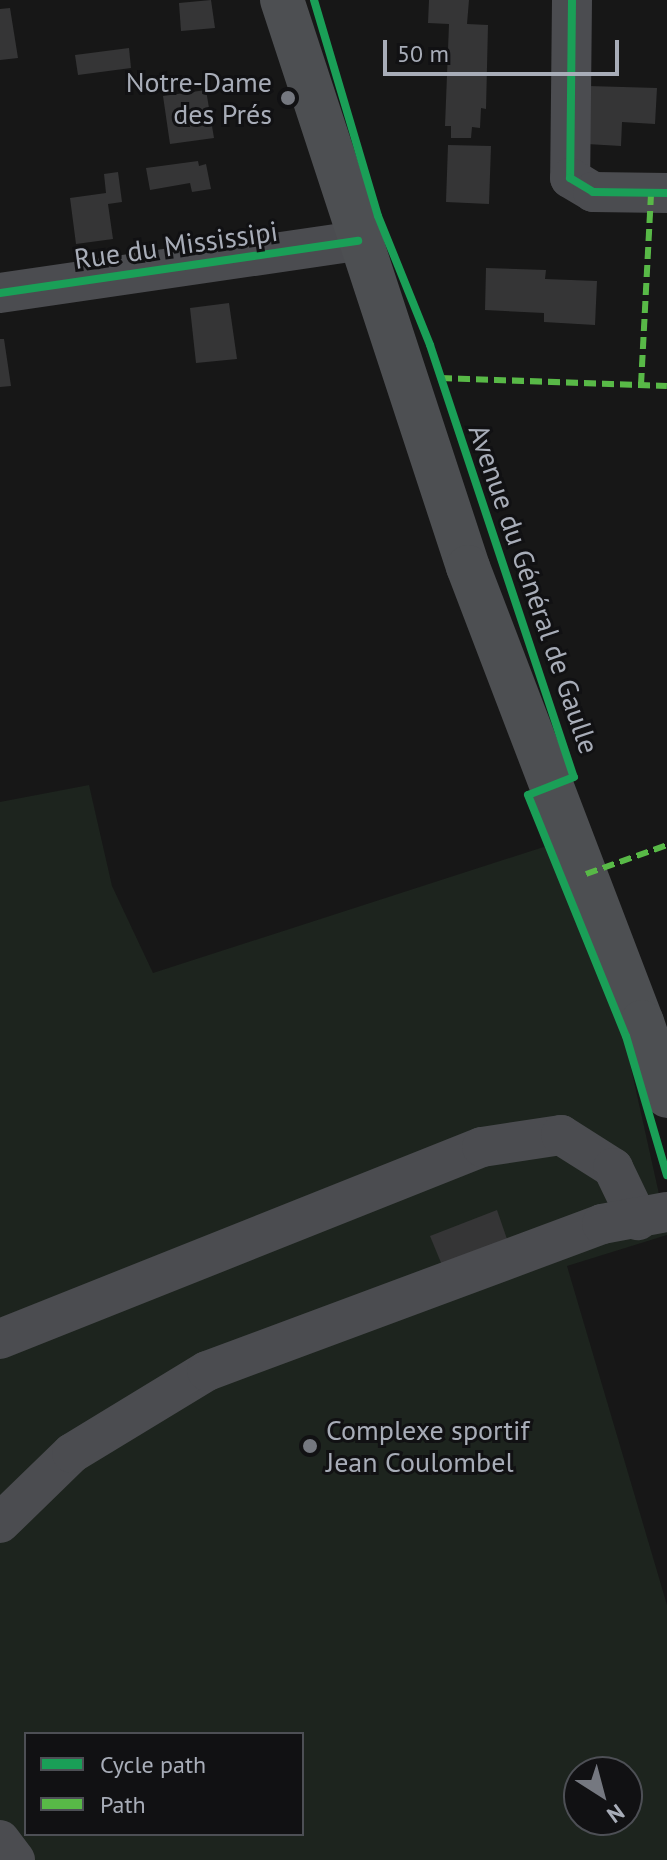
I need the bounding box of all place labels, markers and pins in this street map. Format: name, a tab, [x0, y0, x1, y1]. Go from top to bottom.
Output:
place label: Notre-Dame des Prés	[126, 65, 272, 131]
marker: Notre-Dame des Prés	[279, 89, 297, 107]
place label: Complexe sportif Jean Coulombel	[326, 1413, 529, 1479]
marker: Complexe sportif Jean Coulombel	[301, 1437, 319, 1455]

